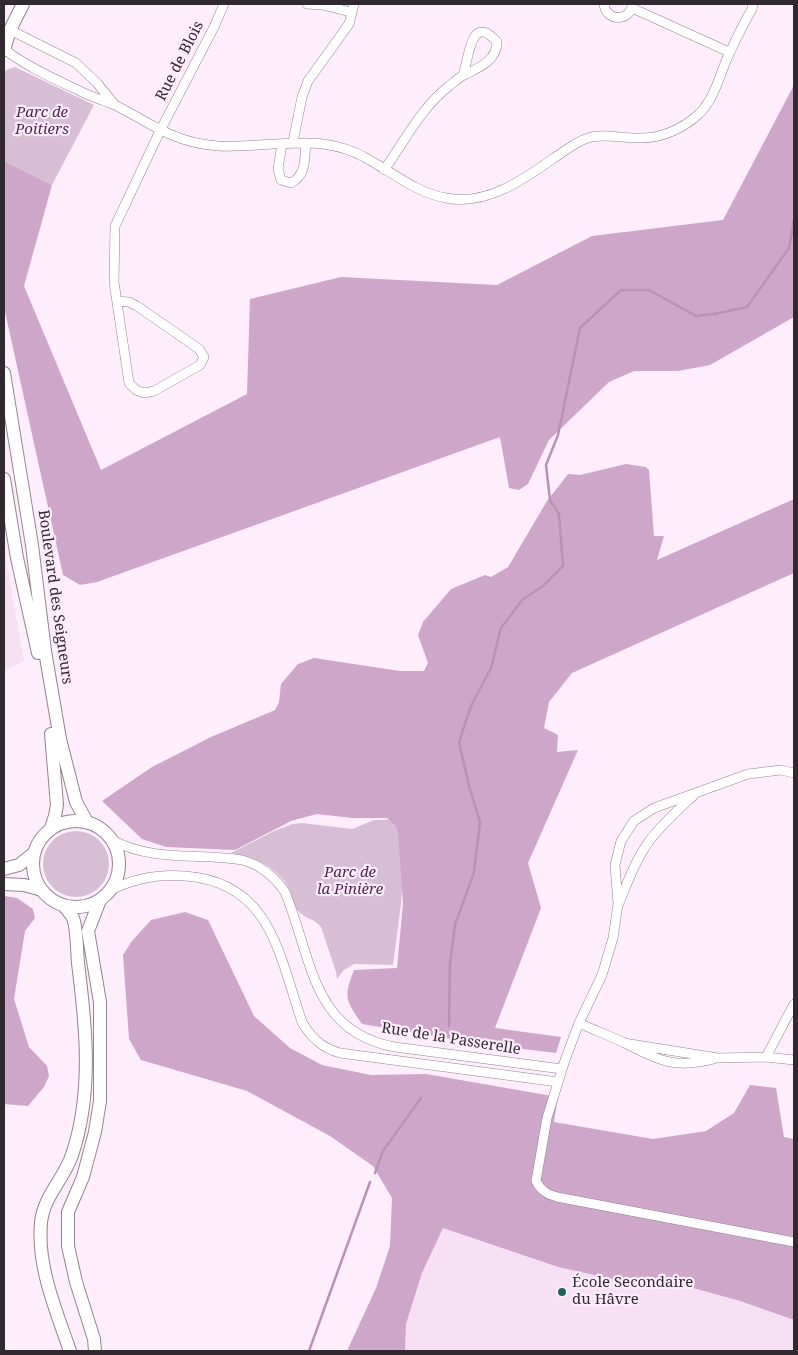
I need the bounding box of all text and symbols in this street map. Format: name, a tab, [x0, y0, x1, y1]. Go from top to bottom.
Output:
street label: Rue de Blois	[152, 18, 208, 104]
park label: Parc de Poitiers	[15, 104, 69, 139]
street label: Boulevard des Seigneurs	[34, 509, 76, 685]
park label: Parc de la Pinière	[317, 864, 383, 899]
street label: Rue de la Passerelle	[380, 1019, 522, 1059]
place label: École Secondaire du Hâvre	[572, 1274, 693, 1309]
marker: École Secondaire du Hâvre	[556, 1286, 568, 1298]

